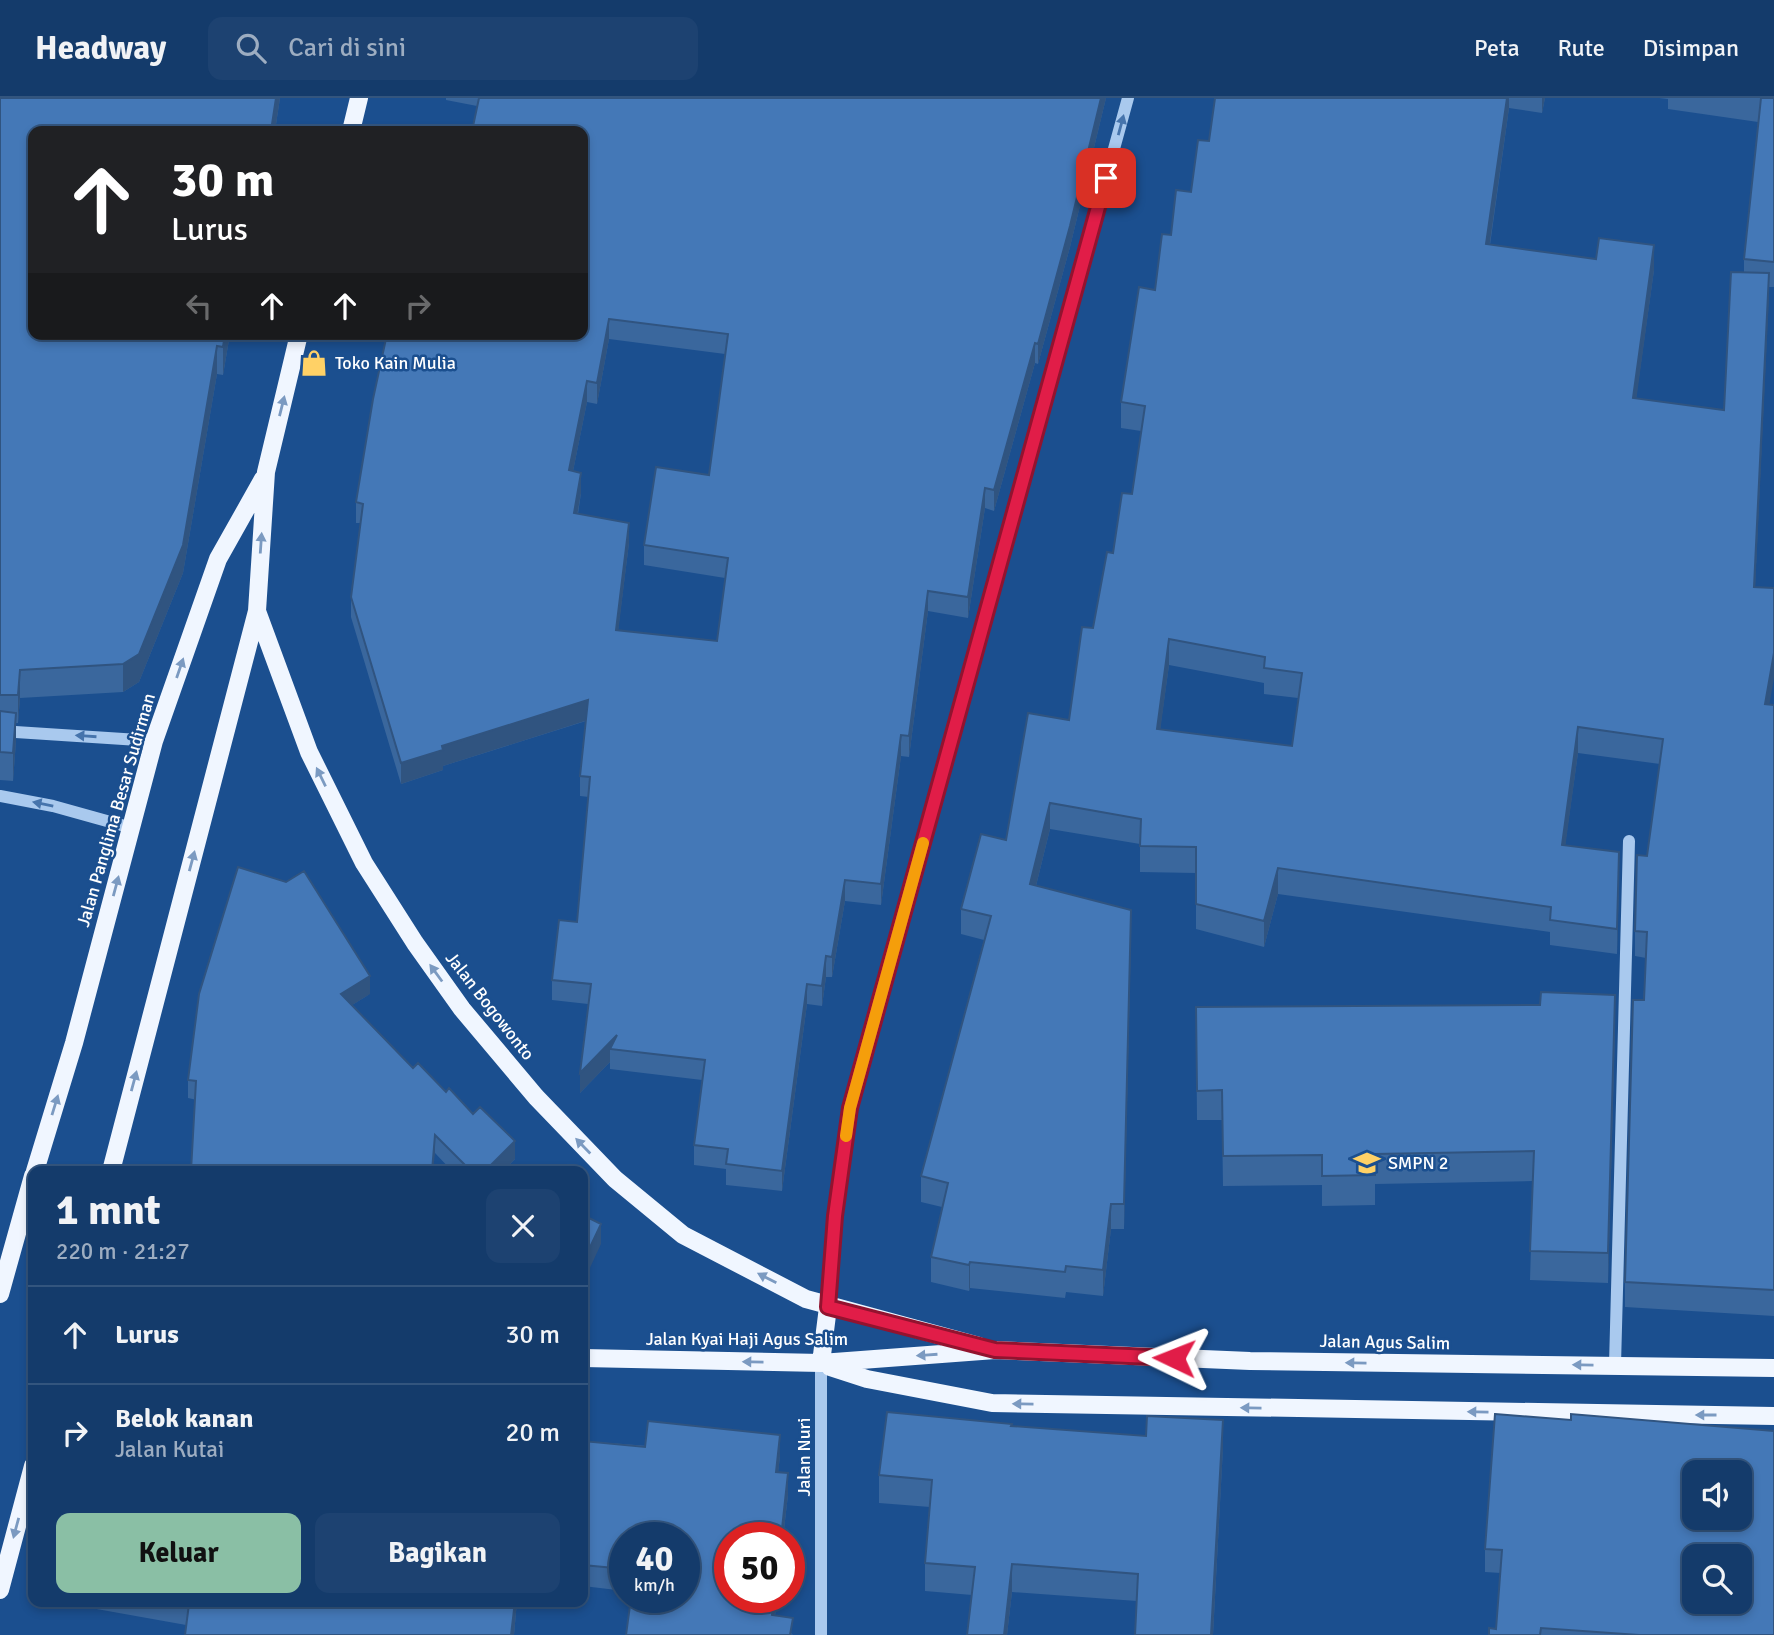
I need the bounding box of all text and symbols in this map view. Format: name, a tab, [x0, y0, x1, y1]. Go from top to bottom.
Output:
search box	[208, 17, 698, 80]
text: Headway	[35, 28, 166, 69]
icon: search	[232, 29, 270, 67]
text: Cari di sini	[288, 32, 406, 64]
text: Peta	[1474, 33, 1520, 63]
text: Rute	[1558, 33, 1605, 63]
text: Disimpan	[1643, 33, 1739, 63]
one-way arrow	[1116, 114, 1127, 136]
pin	[1076, 148, 1136, 208]
text: 30 m	[171, 150, 274, 210]
icon: ahead	[56, 154, 147, 245]
icon: arrive	[1087, 159, 1125, 197]
text: Lurus	[171, 210, 248, 249]
icon: left	[180, 287, 218, 325]
icon: ahead	[253, 287, 291, 325]
icon: ahead	[326, 287, 364, 325]
icon: right	[399, 287, 437, 325]
shop icon: Toko Kain Mulia	[299, 348, 329, 378]
place label: Toko Kain Mulia	[335, 352, 456, 374]
one-way arrow	[277, 395, 288, 417]
one-way arrow	[256, 532, 267, 554]
one-way arrow	[174, 658, 185, 679]
street label: Jalan Panglima Besar Sudirman	[72, 690, 160, 930]
one-way arrow	[75, 731, 97, 742]
one-way arrow	[316, 767, 327, 787]
one-way arrow	[32, 798, 54, 809]
one-way arrow	[187, 850, 198, 872]
one-way arrow	[111, 875, 122, 897]
street label: Jalan Bogowonto	[441, 947, 539, 1065]
one-way arrow	[429, 964, 443, 982]
one-way arrow	[129, 1070, 140, 1092]
one-way arrow	[50, 1095, 60, 1116]
one-way arrow	[575, 1138, 592, 1155]
school or university icon: SMPN 2	[1352, 1148, 1382, 1178]
place label: SMPN 2	[1388, 1152, 1448, 1174]
text: 1 mnt	[56, 1185, 161, 1236]
button: close	[486, 1189, 560, 1263]
text: 220 m · 21:27	[56, 1237, 190, 1266]
one-way arrow	[757, 1272, 776, 1284]
icon: ahead	[56, 1316, 94, 1354]
text: Lurus	[115, 1319, 179, 1351]
text: 30 m	[505, 1319, 560, 1351]
position arrow	[1137, 1321, 1211, 1395]
street label: Jalan Kyai Haji Agus Salim	[646, 1328, 848, 1350]
street label: Jalan Agus Salim	[1320, 1330, 1450, 1354]
one-way arrow	[916, 1350, 938, 1361]
one-way arrow	[742, 1356, 764, 1368]
one-way arrow	[1345, 1357, 1367, 1368]
one-way arrow	[1572, 1359, 1594, 1371]
one-way arrow	[1012, 1398, 1034, 1410]
one-way arrow	[1240, 1402, 1262, 1414]
text: Belok kanan	[115, 1403, 253, 1435]
one-way arrow	[1467, 1406, 1489, 1418]
one-way arrow	[1695, 1409, 1717, 1421]
icon: right	[56, 1414, 94, 1452]
text: 20 m	[505, 1417, 560, 1449]
street label: Jalan Nuri	[793, 1418, 815, 1496]
text: Jalan Kutai	[115, 1435, 224, 1464]
map controls	[1682, 1460, 1752, 1614]
button: sound	[1682, 1460, 1752, 1530]
button: Keluar	[56, 1513, 301, 1593]
button: Bagikan	[315, 1513, 560, 1593]
one-way arrow	[10, 1517, 21, 1539]
speed limit sign: 50	[714, 1522, 805, 1613]
text: 40	[636, 1537, 673, 1580]
button: search	[1682, 1544, 1752, 1614]
text: km/h	[634, 1574, 675, 1596]

